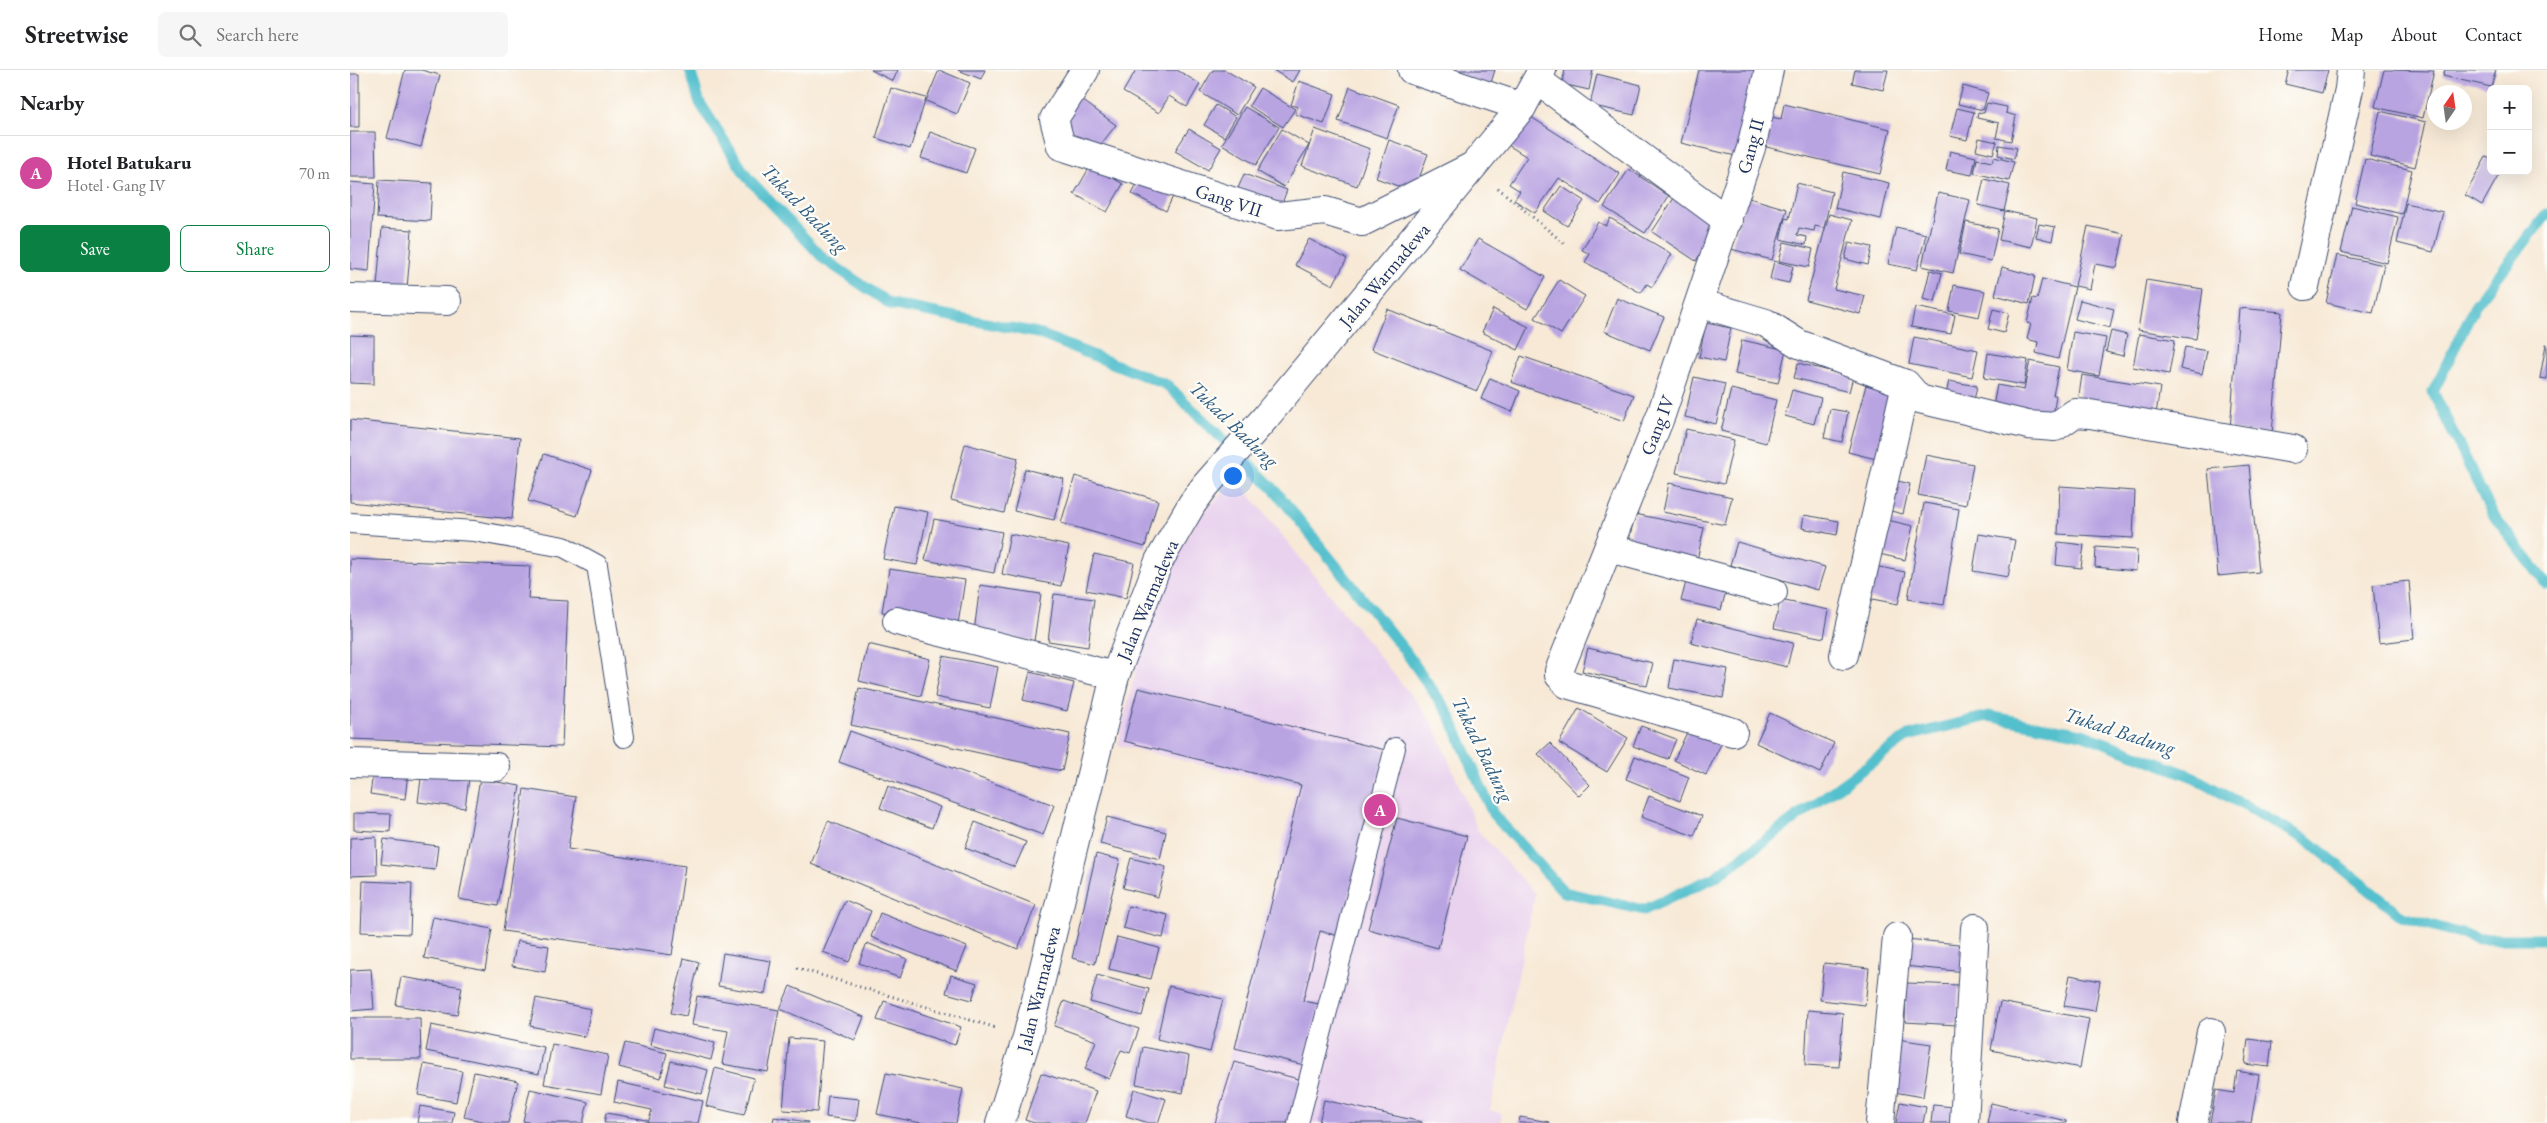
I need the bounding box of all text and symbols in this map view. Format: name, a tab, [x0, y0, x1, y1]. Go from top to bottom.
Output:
search box	[158, 12, 508, 57]
text: Streetwise	[25, 19, 128, 50]
icon: search	[176, 21, 204, 49]
text: Search here	[216, 22, 299, 47]
text: Home	[2258, 23, 2303, 46]
text: Map	[2331, 23, 2363, 46]
text: About	[2391, 23, 2437, 46]
text: Contact	[2465, 23, 2522, 46]
north arrow	[2427, 85, 2472, 130]
map controls	[2487, 85, 2532, 175]
button: +	[2487, 85, 2532, 130]
text: Nearby	[20, 89, 84, 116]
street label: Gang II	[1731, 115, 1770, 177]
button: −	[2487, 130, 2532, 175]
text: Hotel Batukaru	[67, 150, 191, 175]
water label: Tukad Badung	[756, 158, 855, 259]
text: A	[30, 163, 42, 184]
text: 70 m	[299, 163, 330, 184]
text: Hotel · Gang IV	[67, 175, 165, 196]
street label: Gang VII	[1192, 178, 1266, 223]
street label: Jalan Warmadewa	[1332, 218, 1436, 334]
button: Save	[20, 225, 170, 272]
button: Share	[180, 225, 330, 272]
water label: Tukad Badung	[1184, 375, 1285, 474]
street label: Gang IV	[1635, 391, 1680, 459]
your location	[1220, 463, 1246, 489]
street label: Jalan Warmadewa	[1110, 535, 1184, 666]
water label: Tukad Badung	[1446, 692, 1520, 807]
water label: Tukad Badung	[2061, 701, 2179, 761]
pin: A	[1364, 791, 1396, 829]
street label: Jalan Warmadewa	[1010, 923, 1066, 1057]

